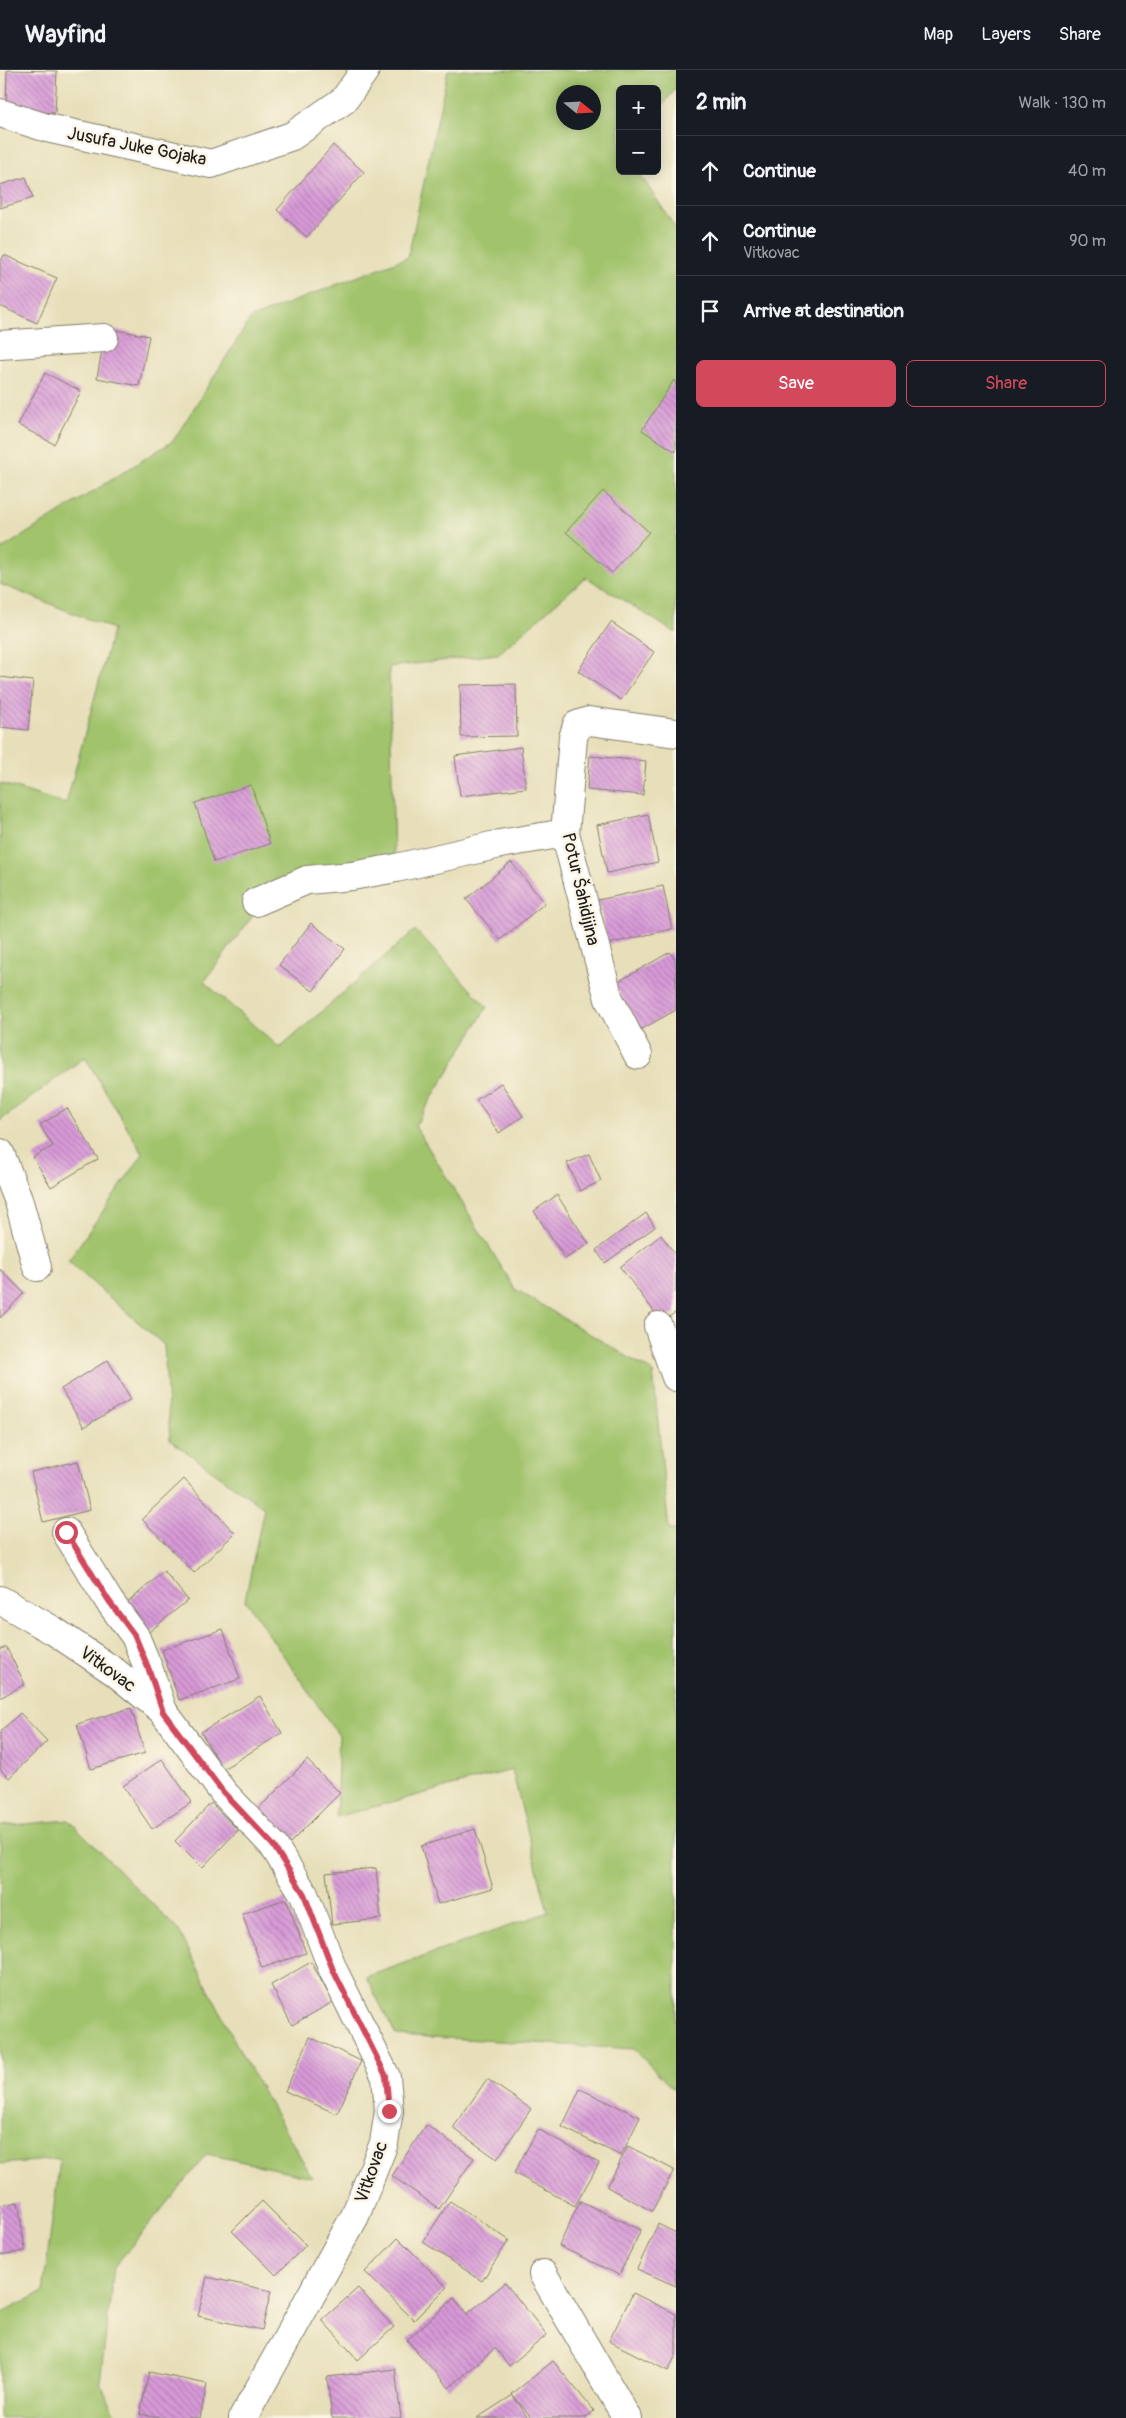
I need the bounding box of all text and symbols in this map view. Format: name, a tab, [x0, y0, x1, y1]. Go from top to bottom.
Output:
text: Wayfind	[25, 20, 106, 49]
text: Map	[924, 23, 953, 46]
text: Layers	[981, 23, 1031, 46]
text: Share	[1059, 23, 1101, 46]
north arrow	[556, 85, 601, 130]
map controls	[616, 85, 661, 175]
button: +	[616, 85, 661, 130]
text: 2 min	[696, 89, 746, 116]
text: Walk · 130 m	[1019, 93, 1106, 113]
street label: Jusufa Juke Gojaka	[65, 122, 208, 171]
button: −	[616, 130, 661, 175]
icon: ahead	[696, 157, 724, 185]
text: Continue	[743, 159, 816, 183]
text: 40 m	[1068, 161, 1106, 181]
text: Continue	[743, 219, 816, 243]
icon: ahead	[696, 227, 724, 255]
text: 90 m	[1069, 231, 1106, 251]
text: Vitkovac	[743, 243, 800, 263]
icon: arrive	[696, 297, 724, 325]
text: Arrive at destination	[743, 299, 904, 323]
button: Save	[696, 360, 896, 407]
button: Share	[906, 360, 1106, 407]
street label: Potur Šahidijina	[556, 830, 606, 948]
route start	[55, 1521, 78, 1544]
street label: Vitkovac	[75, 1641, 140, 1698]
route end	[378, 2100, 401, 2123]
street label: Vitkovac	[350, 2138, 393, 2206]

